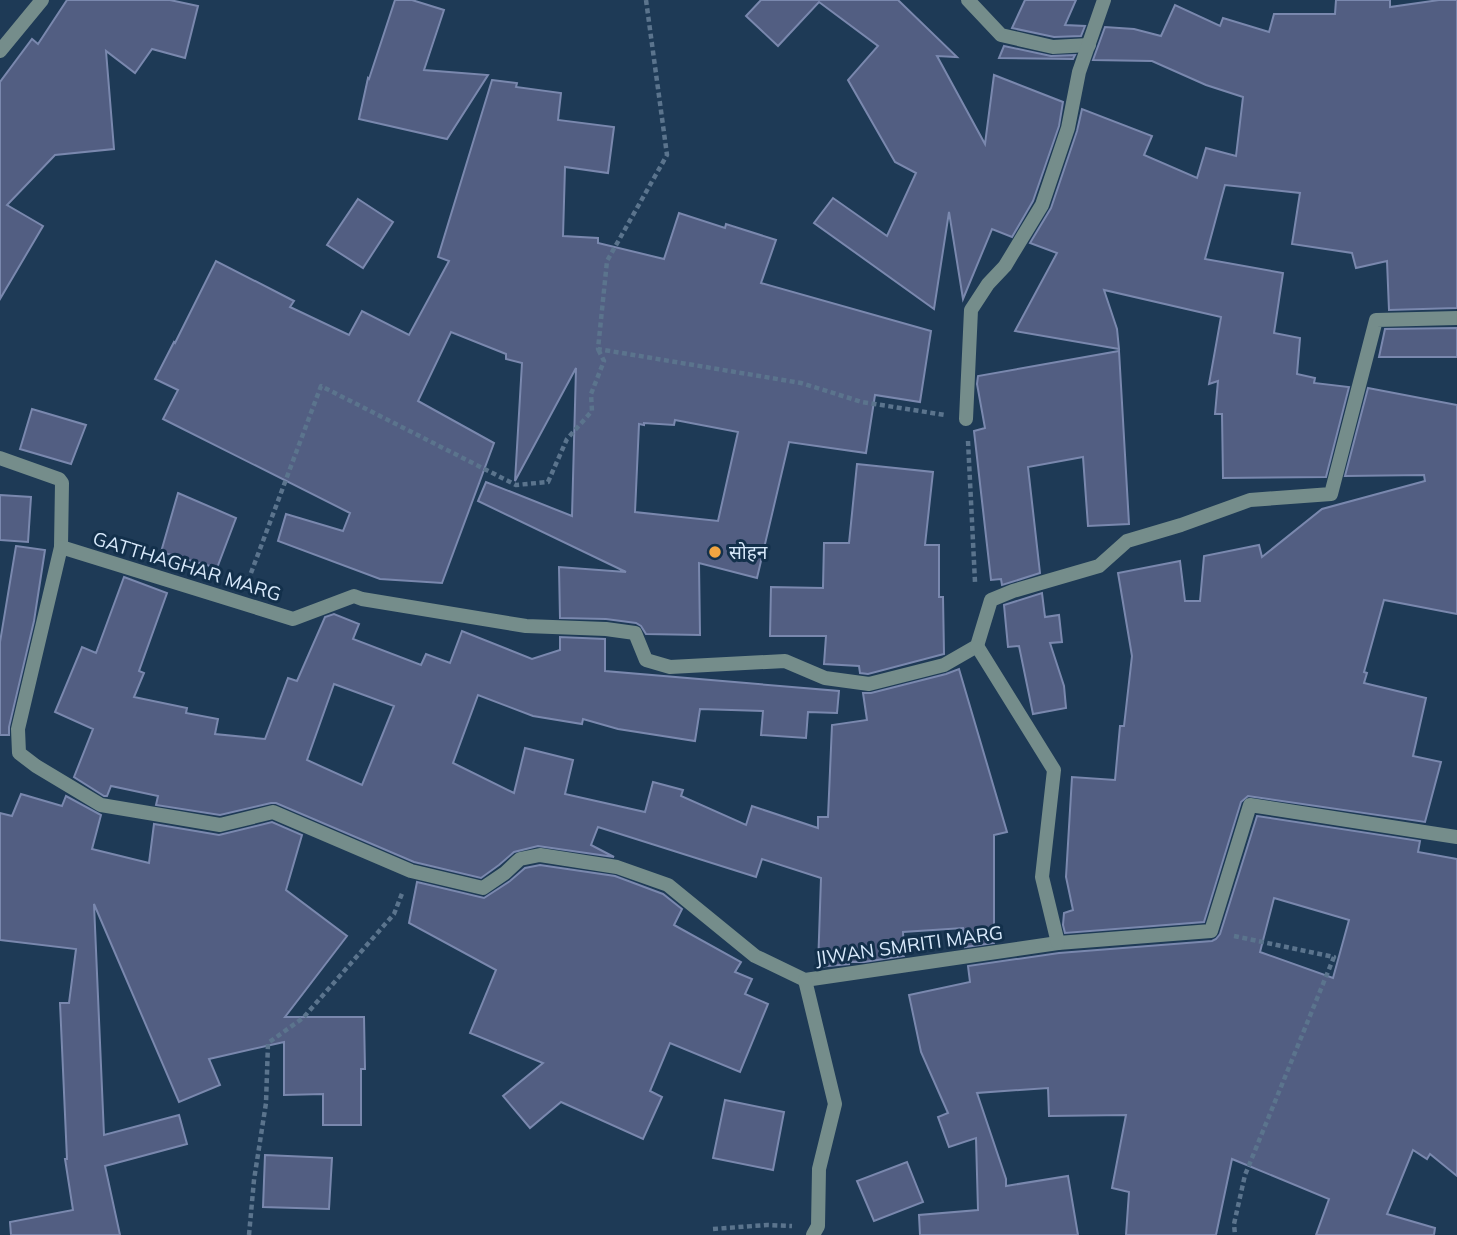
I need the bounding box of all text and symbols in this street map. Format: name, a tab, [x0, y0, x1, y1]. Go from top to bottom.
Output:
street label: GATTHAGHAR MARG	[90, 526, 284, 606]
place label: सोहन	[729, 540, 768, 564]
marker: सोहन	[707, 544, 723, 560]
street label: JIWAN SMRITI MARG	[814, 920, 1004, 970]

